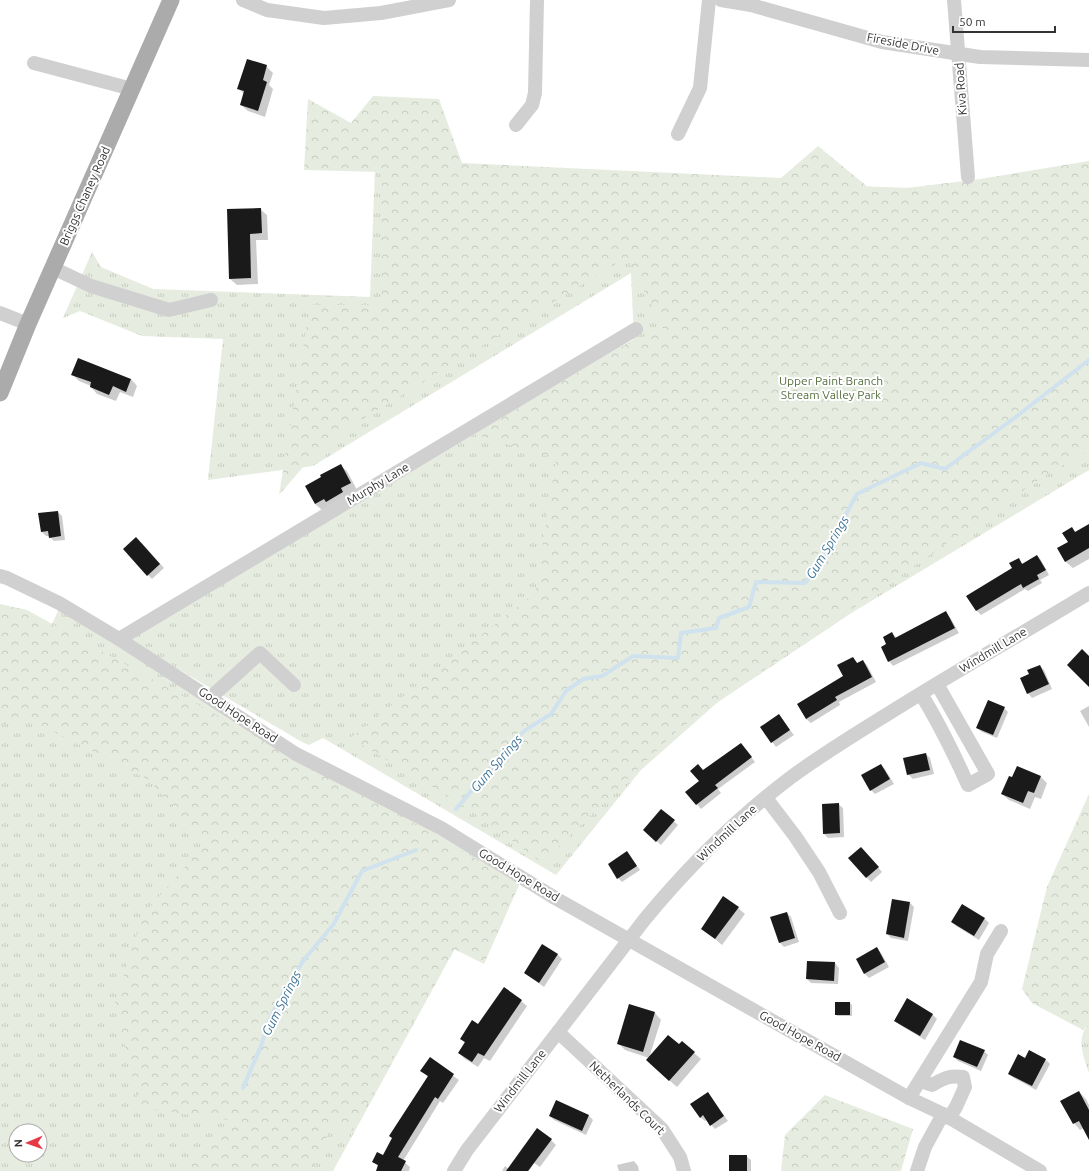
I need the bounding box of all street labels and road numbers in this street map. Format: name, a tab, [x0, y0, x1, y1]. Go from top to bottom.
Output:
street label: Fireside Drive	[866, 30, 940, 57]
street label: Kiva Road	[952, 62, 969, 116]
street label: Briggs Chaney Road	[57, 144, 112, 247]
street label: Murphy Lane	[344, 460, 411, 507]
street label: Windmill Lane	[957, 624, 1029, 675]
street label: Good Hope Road	[196, 684, 280, 745]
street label: Windmill Lane	[694, 802, 759, 863]
street label: Good Hope Road	[477, 846, 562, 904]
street label: Good Hope Road	[757, 1008, 843, 1063]
street label: Windmill Lane	[491, 1047, 548, 1115]
street label: Netherlands Court	[587, 1058, 668, 1137]

